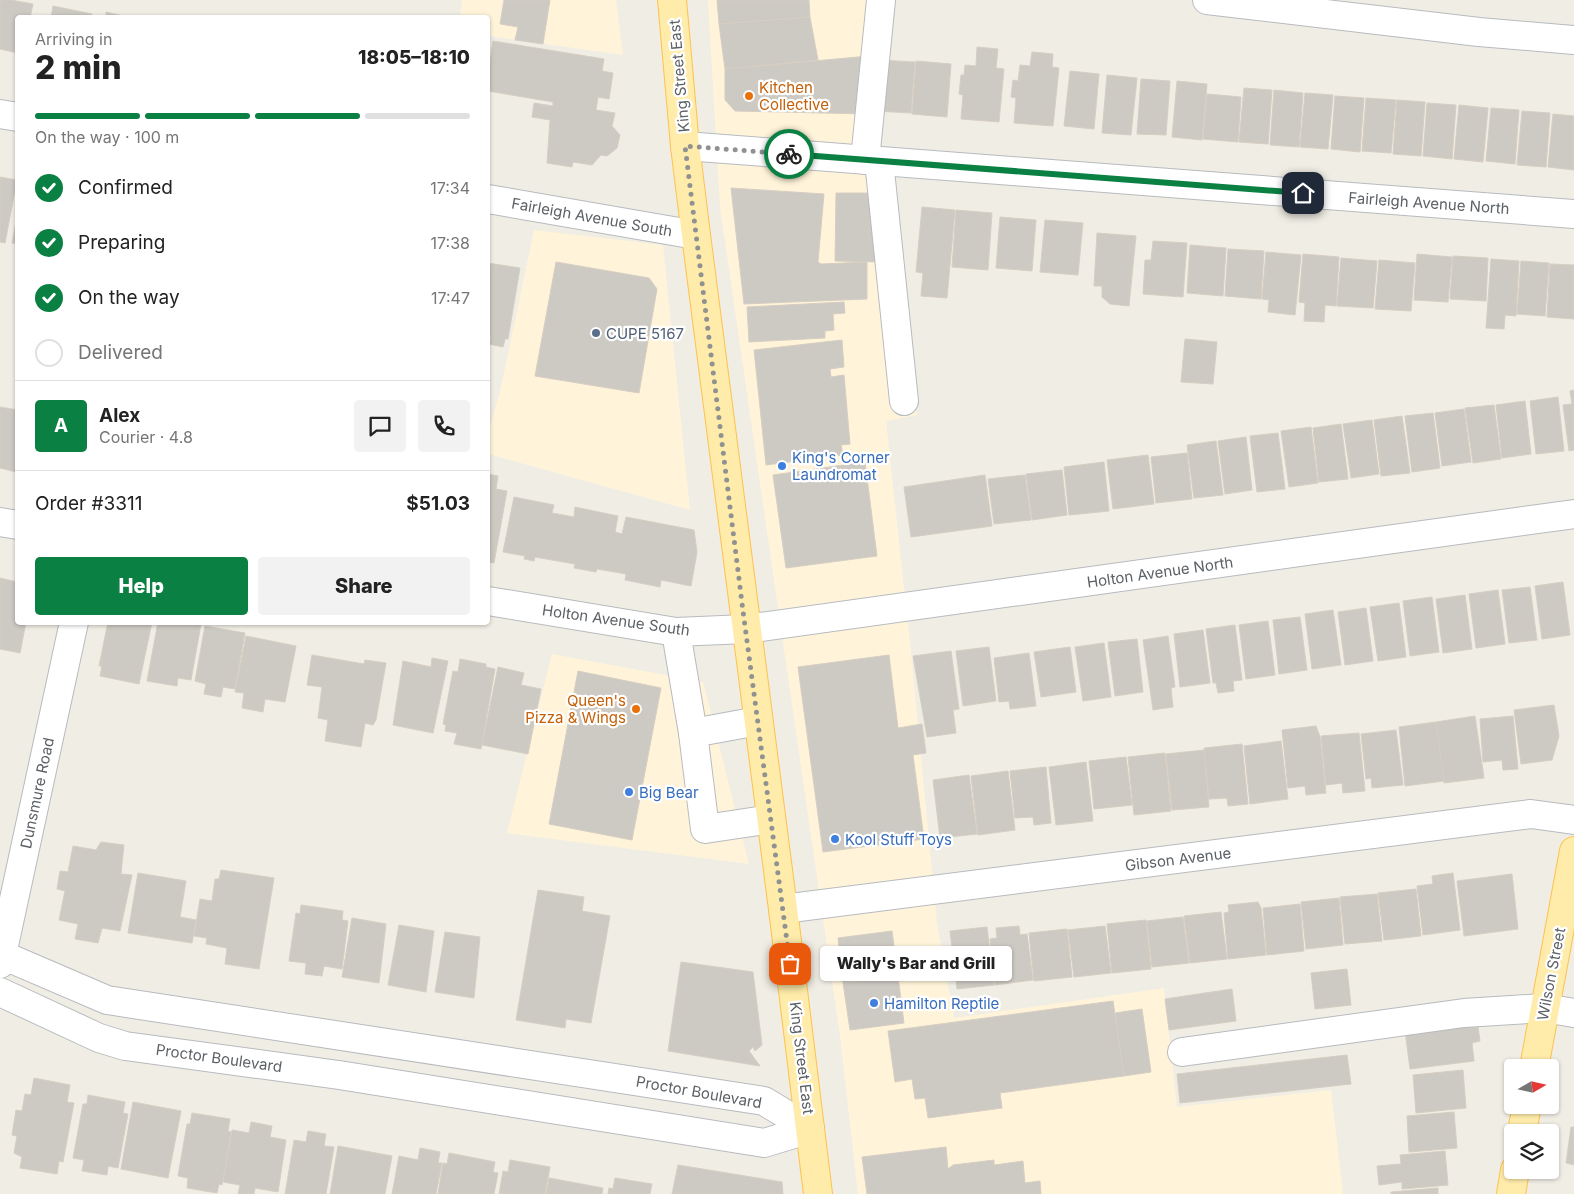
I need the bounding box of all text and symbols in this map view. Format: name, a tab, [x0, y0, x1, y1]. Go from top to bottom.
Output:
street label: King Street East	[665, 19, 693, 133]
text: Arriving in	[35, 29, 112, 49]
text: 18:05–18:10	[358, 46, 470, 69]
text: 2 min	[35, 48, 121, 87]
place label: Kitchen Collective	[759, 78, 829, 114]
marker: Kitchen Collective	[743, 90, 755, 102]
text: On the way · 100 m	[35, 127, 179, 147]
courier	[764, 129, 814, 179]
icon: bike	[775, 140, 803, 168]
pin	[1282, 172, 1324, 214]
icon: check	[35, 174, 63, 202]
text: Confirmed	[78, 176, 173, 199]
text: 17:34	[430, 178, 470, 198]
icon: home	[1289, 179, 1317, 207]
street label: Fairleigh Avenue North	[1348, 188, 1510, 218]
street label: Fairleigh Avenue South	[510, 194, 674, 240]
icon: check	[35, 229, 63, 257]
text: Preparing	[78, 231, 165, 254]
text: 17:38	[431, 233, 470, 253]
icon: check	[35, 284, 63, 312]
text: On the way	[78, 286, 180, 309]
text: 17:47	[431, 288, 470, 308]
place label: CUPE 5167	[606, 324, 684, 343]
marker: CUPE 5167	[590, 327, 602, 339]
text: Delivered	[78, 341, 163, 364]
button: chat	[354, 400, 406, 452]
button: phone	[418, 400, 470, 452]
text: Alex	[99, 404, 140, 427]
text: A	[54, 414, 68, 437]
text: Courier · 4.8	[99, 427, 193, 447]
place label: King's Corner Laundromat	[792, 448, 890, 484]
marker: King's Corner Laundromat	[776, 460, 788, 472]
text: Order #3311	[35, 492, 143, 515]
text: $51.03	[406, 492, 470, 515]
street label: Holton Avenue North	[1086, 552, 1234, 592]
button: Help	[35, 557, 248, 615]
button: Share	[258, 557, 470, 615]
street label: Holton Avenue South	[541, 600, 691, 640]
place label: Queen's Pizza & Wings	[525, 691, 626, 727]
marker: Queen's Pizza & Wings	[630, 703, 642, 715]
street label: Dunsmure Road	[16, 736, 58, 850]
place label: Big Bear	[639, 783, 699, 802]
marker: Big Bear	[623, 786, 635, 798]
place label: Kool Stuff Toys	[845, 830, 952, 849]
marker: Kool Stuff Toys	[829, 833, 841, 845]
street label: Gibson Avenue	[1124, 843, 1232, 875]
street label: Wilson Street	[1533, 926, 1569, 1022]
pin	[769, 943, 811, 985]
callout: Wally's Bar and Grill	[820, 946, 1012, 982]
icon: bag	[776, 950, 804, 978]
text: Wally's Bar and Grill	[837, 953, 995, 973]
place label: Hamilton Reptile	[884, 994, 999, 1013]
marker: Hamilton Reptile	[868, 997, 880, 1009]
street label: King Street East	[786, 1001, 818, 1115]
street label: Proctor Boulevard	[155, 1040, 283, 1076]
north arrow	[1504, 1059, 1559, 1114]
map controls	[1504, 1059, 1559, 1179]
street label: Proctor Boulevard	[635, 1072, 763, 1112]
button: layers	[1504, 1124, 1559, 1179]

